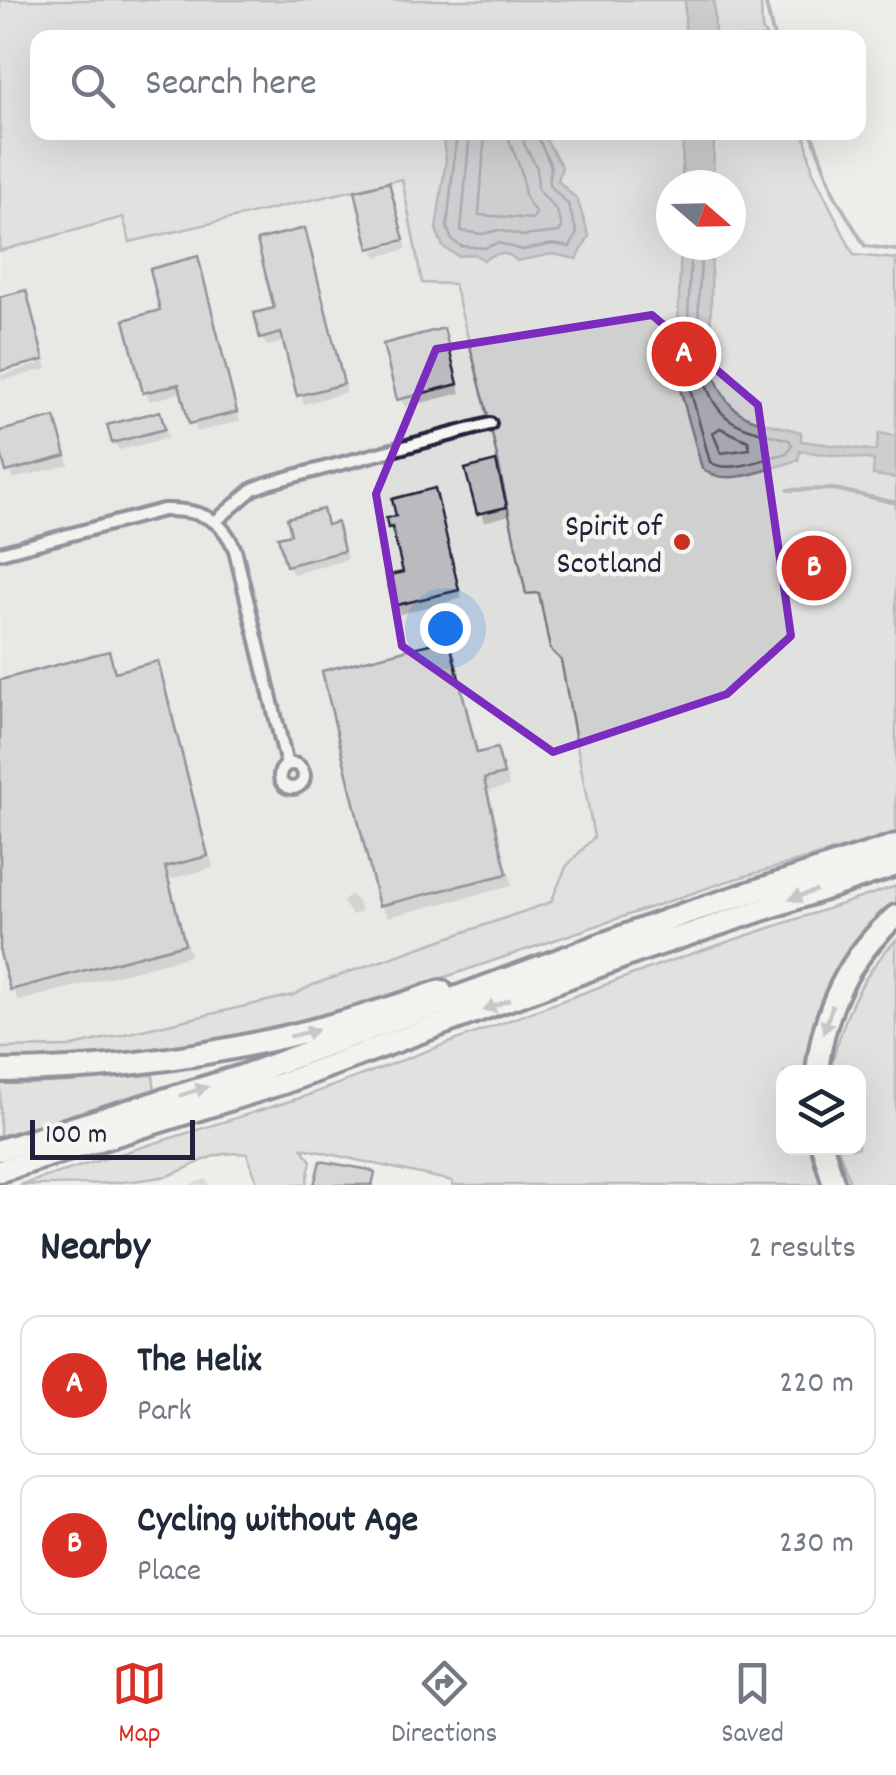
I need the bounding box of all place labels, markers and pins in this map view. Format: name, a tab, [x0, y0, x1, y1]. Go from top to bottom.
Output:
pin: A	[652, 316, 716, 392]
place label: Spirit of Scotland	[557, 506, 663, 589]
pin: B	[782, 530, 846, 606]
marker: Spirit of Scotland	[671, 531, 693, 553]

